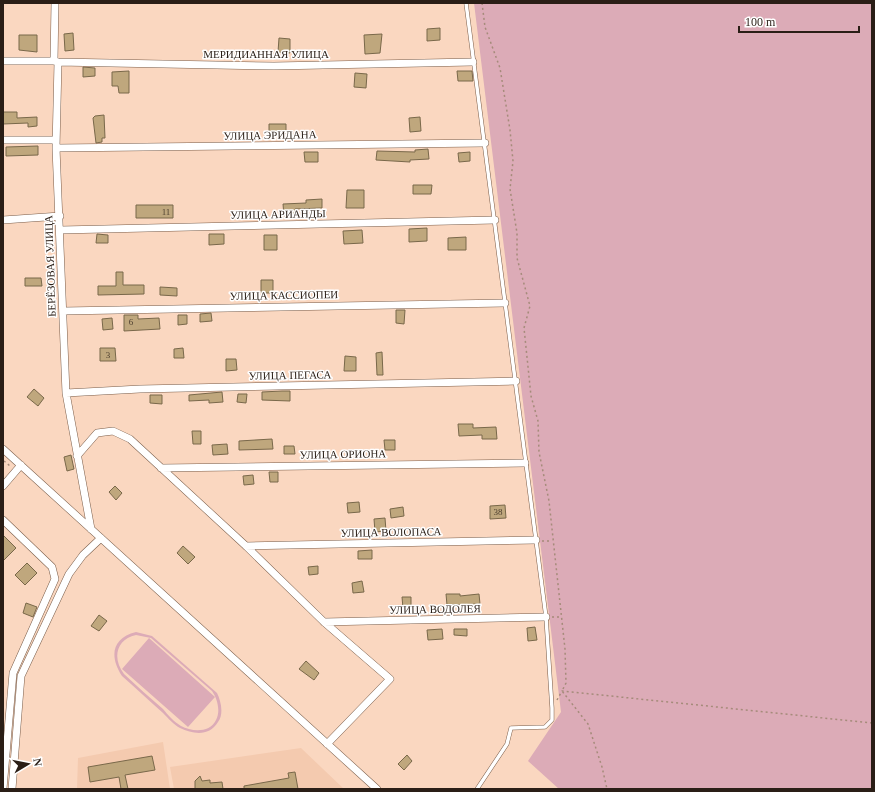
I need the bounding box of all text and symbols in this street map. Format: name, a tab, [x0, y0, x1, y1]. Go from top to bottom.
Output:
scale bar	[739, 8, 859, 34]
text: 100 m	[745, 15, 776, 29]
street label: МЕРИДИАННАЯ УЛИЦА	[203, 48, 329, 60]
street label: УЛИЦА ЭРИДАНА	[223, 128, 317, 142]
house number: 11	[162, 207, 170, 217]
street label: УЛИЦА АРИАНДЫ	[230, 207, 326, 221]
street label: БЕРЁЗОВАЯ УЛИЦА	[42, 215, 58, 317]
street label: УЛИЦА КАССИОПЕИ	[230, 288, 338, 302]
house number: 6	[129, 317, 134, 327]
house number: 3	[106, 350, 111, 360]
street label: УЛИЦА ПЕГАСА	[249, 368, 331, 382]
street label: УЛИЦА ОРИОНА	[300, 447, 386, 461]
house number: 38	[494, 507, 503, 517]
street label: УЛИЦА ВОЛОПАСА	[340, 525, 442, 539]
street label: УЛИЦА ВОДОЛЕЯ	[389, 602, 482, 616]
north arrow	[8, 744, 48, 784]
text: N	[31, 757, 44, 767]

